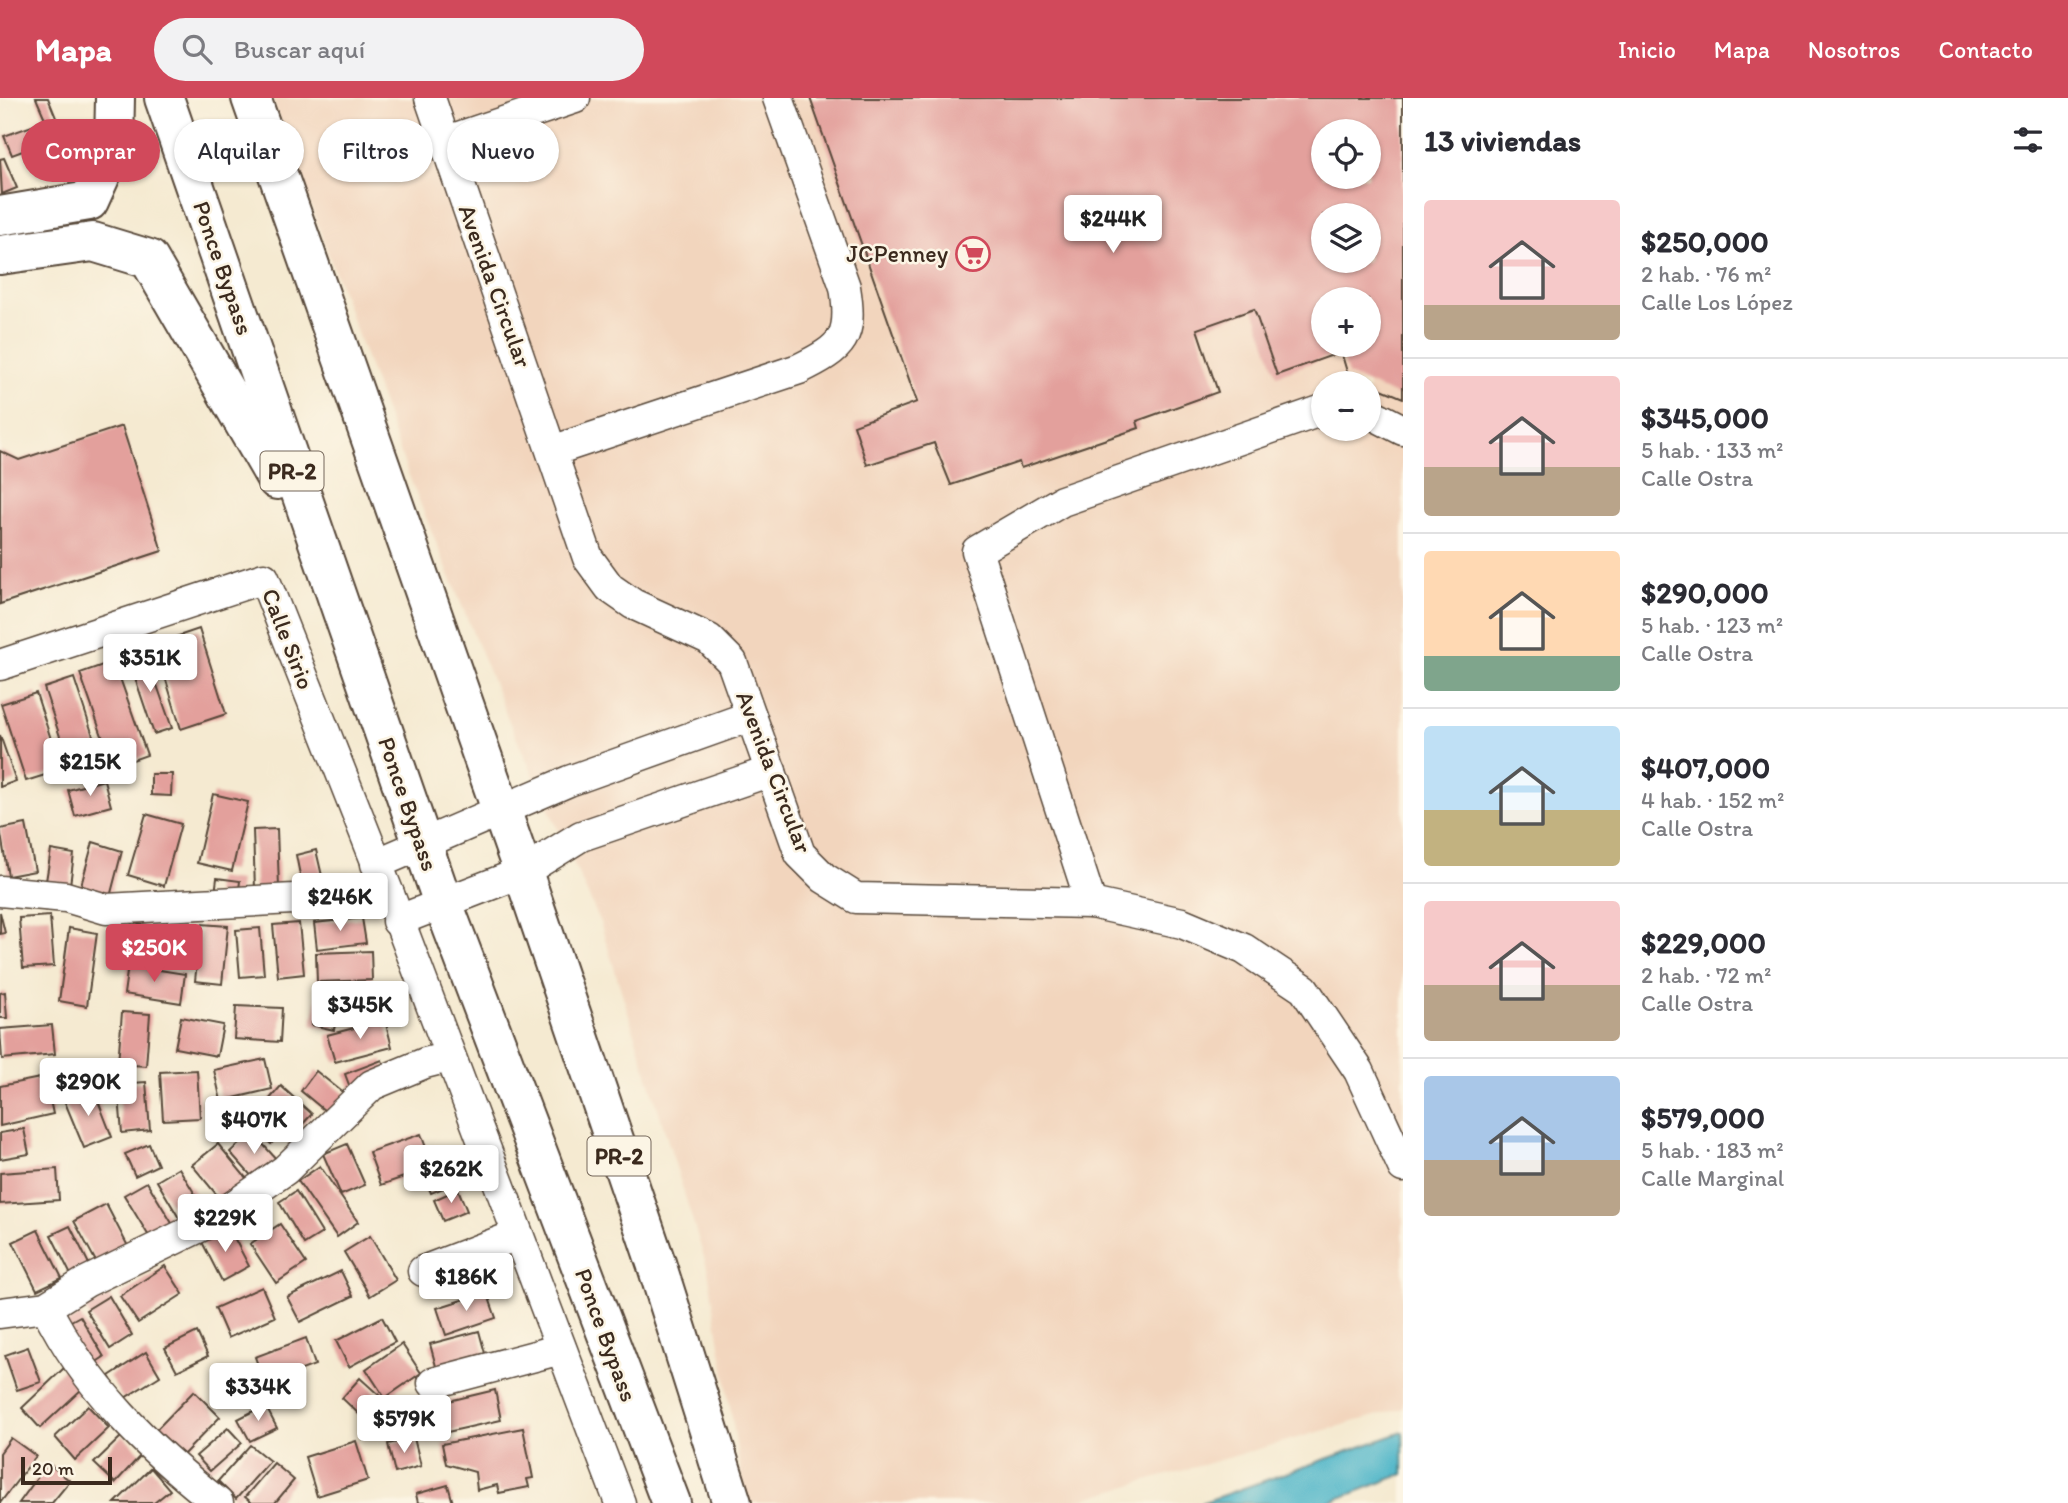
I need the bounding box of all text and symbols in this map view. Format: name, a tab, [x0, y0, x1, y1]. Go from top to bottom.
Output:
search box	[154, 18, 644, 81]
text: Mapa	[35, 30, 112, 69]
icon: search	[178, 30, 216, 68]
text: Buscar aquí	[234, 33, 365, 65]
text: Inicio	[1618, 35, 1676, 64]
text: Mapa	[1714, 35, 1770, 64]
text: Nosotros	[1808, 35, 1900, 64]
text: Contacto	[1938, 35, 2033, 64]
chip: Comprar	[21, 119, 160, 182]
chip: Alquilar	[174, 119, 304, 182]
chip: Filtros	[318, 119, 433, 182]
chip: Nuevo	[447, 119, 559, 182]
map controls	[1311, 119, 1381, 441]
button: locate	[1311, 119, 1381, 189]
icon: filters	[2009, 121, 2047, 159]
text: 13 viviendas	[1424, 122, 1581, 159]
pin: $244K	[1064, 195, 1162, 255]
street label: Ponce Bypass	[187, 197, 260, 339]
street label: Avenida Circular	[453, 200, 539, 372]
button: layers	[1311, 203, 1381, 273]
text: $244K	[1080, 204, 1146, 232]
text: $250,000	[1641, 223, 1769, 260]
icon: home	[1480, 228, 1564, 312]
supermarket icon: JCPenney	[954, 235, 992, 273]
place label: JCPenney	[846, 239, 949, 268]
text: 2 hab. · 76 m²	[1641, 260, 1771, 288]
button: +	[1311, 287, 1381, 357]
text: Calle Los López	[1641, 288, 1793, 316]
button: −	[1311, 371, 1381, 441]
text: $345,000	[1641, 399, 1769, 436]
icon: home	[1480, 404, 1564, 488]
text: 5 hab. · 133 m²	[1641, 436, 1784, 464]
road number: PR-2	[260, 452, 324, 490]
text: Calle Ostra	[1641, 464, 1753, 492]
text: $290,000	[1641, 574, 1769, 611]
icon: home	[1480, 579, 1564, 663]
street label: Calle Sirio	[256, 584, 321, 693]
text: 5 hab. · 123 m²	[1641, 611, 1783, 639]
pin: $351K	[101, 634, 199, 694]
text: Calle Ostra	[1641, 639, 1753, 667]
text: $351K	[119, 643, 181, 671]
street label: Avenida Circular	[730, 687, 819, 857]
street label: Ponce Bypass	[372, 733, 445, 875]
pin: $215K	[41, 738, 139, 798]
text: $215K	[59, 747, 121, 775]
text: $407,000	[1641, 749, 1770, 786]
icon: home	[1480, 754, 1564, 838]
text: 4 hab. · 152 m²	[1641, 786, 1784, 814]
text: Calle Ostra	[1641, 814, 1753, 842]
pin: $246K	[291, 874, 389, 933]
text: $246K	[308, 882, 372, 910]
pin: $250K	[105, 924, 203, 984]
text: $229,000	[1641, 924, 1766, 961]
icon: home	[1480, 929, 1564, 1013]
text: $250K	[122, 933, 186, 961]
text: 2 hab. · 72 m²	[1641, 961, 1771, 989]
pin: $345K	[311, 982, 409, 1041]
text: Calle Ostra	[1641, 989, 1753, 1017]
text: $345K	[328, 990, 392, 1018]
pin: $290K	[39, 1058, 137, 1118]
text: $290K	[56, 1067, 120, 1095]
pin: $407K	[205, 1096, 303, 1156]
text: $579,000	[1641, 1099, 1765, 1136]
icon: home	[1480, 1104, 1564, 1188]
text: $407K	[221, 1105, 287, 1133]
road number: PR-2	[588, 1136, 650, 1176]
text: 5 hab. · 183 m²	[1641, 1136, 1784, 1164]
pin: $262K	[402, 1146, 500, 1205]
text: $262K	[420, 1154, 482, 1182]
text: Calle Marginal	[1641, 1164, 1784, 1192]
pin: $229K	[176, 1194, 274, 1254]
text: $229K	[194, 1203, 256, 1231]
pin: $186K	[417, 1254, 515, 1313]
text: $186K	[435, 1262, 497, 1290]
street label: Ponce Bypass	[569, 1264, 644, 1405]
pin: $334K	[209, 1364, 307, 1423]
text: $334K	[225, 1372, 291, 1400]
pin: $579K	[355, 1396, 453, 1455]
text: $579K	[373, 1404, 435, 1432]
scale bar	[21, 1454, 112, 1486]
text: 20 m	[32, 1457, 74, 1480]

